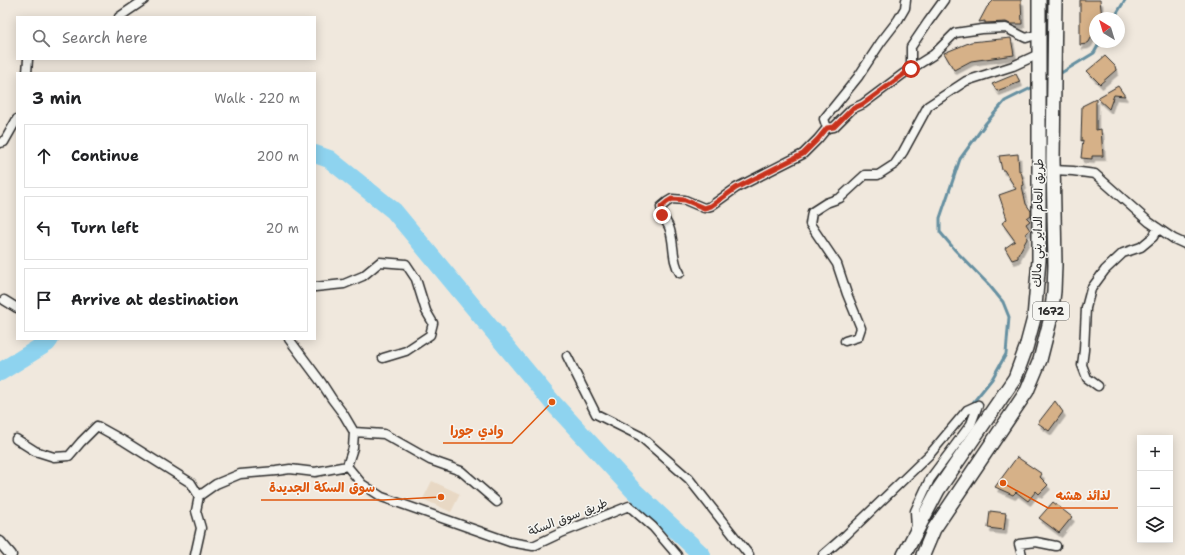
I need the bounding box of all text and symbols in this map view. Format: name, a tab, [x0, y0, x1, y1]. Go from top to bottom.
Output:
north arrow	[1089, 12, 1125, 48]
search box	[16, 16, 316, 60]
icon: search	[30, 27, 52, 49]
text: Search here	[62, 28, 148, 48]
route start	[902, 60, 920, 78]
text: 3 min	[32, 87, 82, 109]
text: Walk · 220 m	[214, 90, 300, 107]
icon: ahead	[33, 145, 55, 167]
text: Continue	[71, 146, 139, 166]
text: 200 m	[257, 148, 299, 165]
street label: طريق العام الداير بني مالك	[1029, 159, 1050, 288]
route end	[653, 206, 671, 224]
icon: left	[33, 217, 55, 239]
text: Turn left	[71, 218, 139, 238]
text: 20 m	[266, 220, 299, 237]
icon: arrive	[33, 289, 55, 311]
text: Arrive at destination	[71, 290, 239, 310]
road number: 1672	[1033, 302, 1069, 320]
callout: وادي جورا	[443, 418, 512, 443]
text: وادي جورا	[450, 422, 504, 441]
map controls	[1137, 435, 1173, 543]
button: +	[1137, 435, 1173, 471]
button: −	[1137, 471, 1173, 507]
callout: سوق السكة الجديدة	[261, 475, 383, 500]
text: سوق السكة الجديدة	[269, 479, 375, 496]
callout: لذائذ هشه	[1048, 483, 1118, 508]
text: لذائذ هشه	[1056, 487, 1111, 504]
street label: طريق سوق السكة	[526, 495, 610, 539]
button: layers	[1137, 507, 1173, 543]

